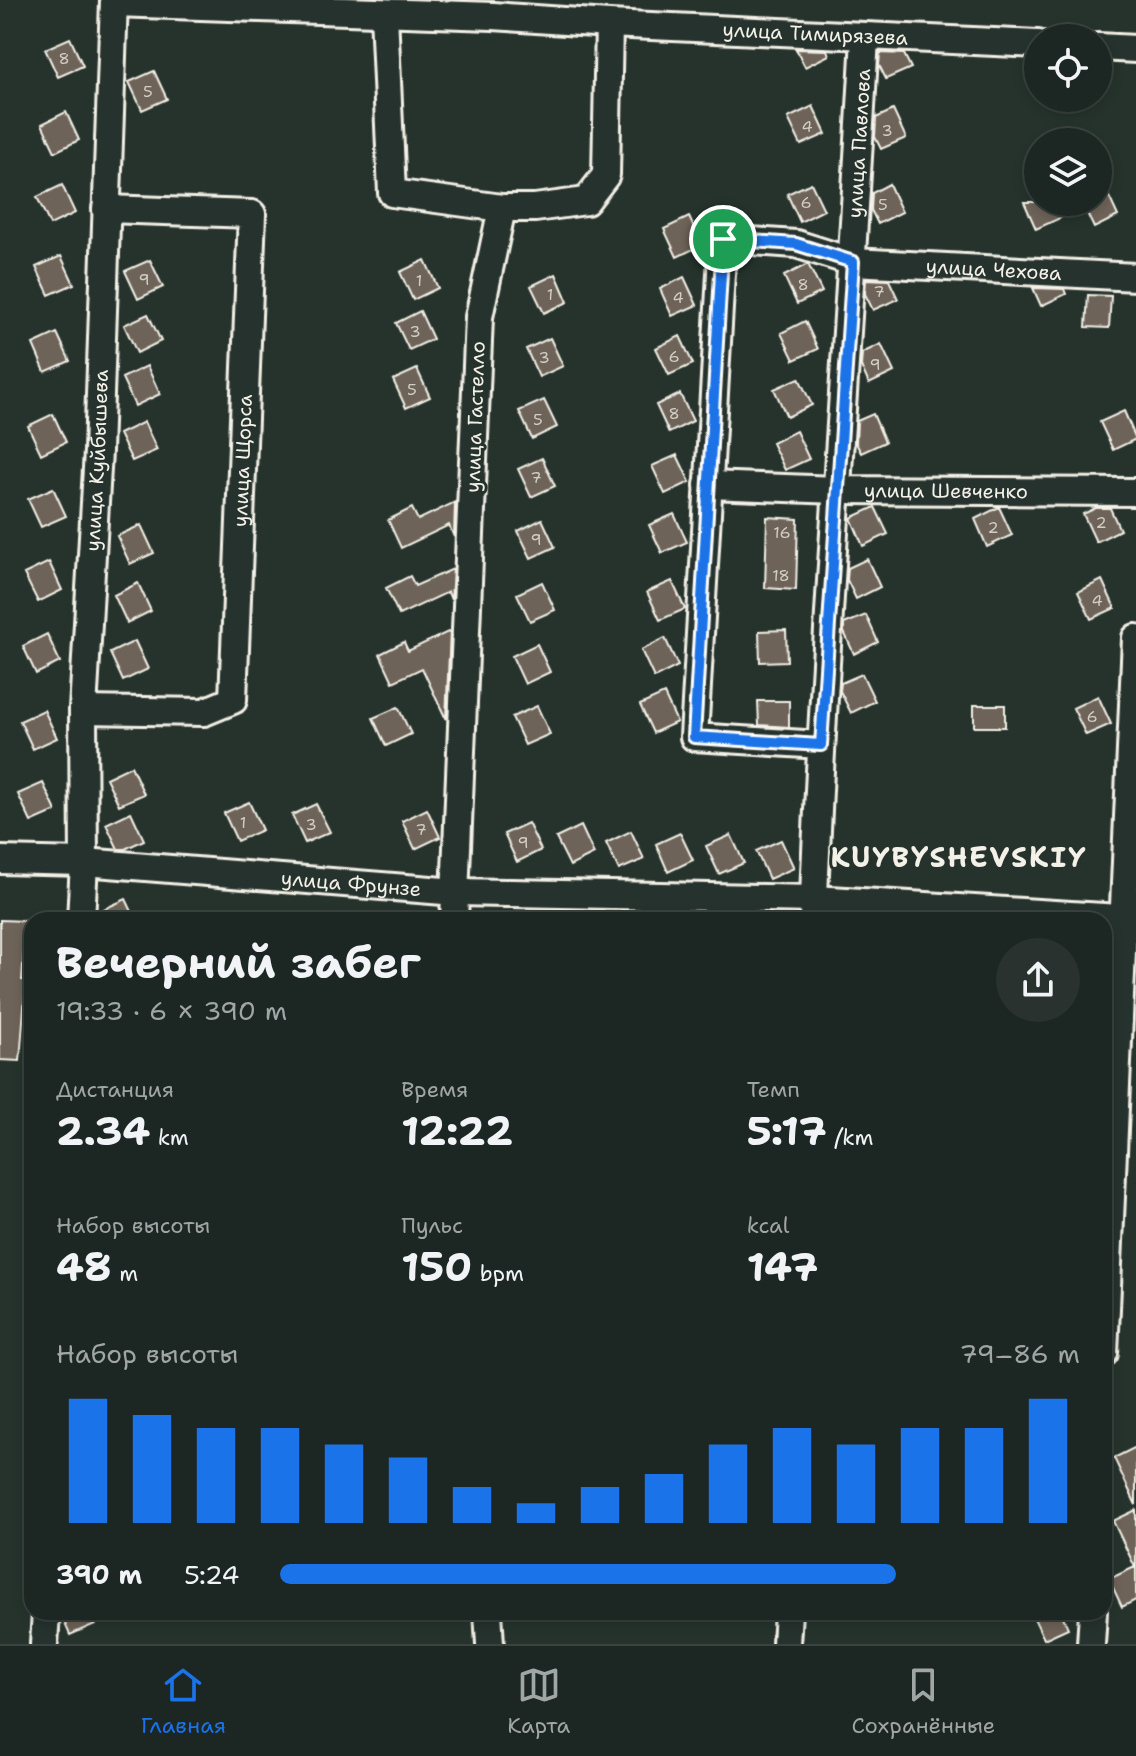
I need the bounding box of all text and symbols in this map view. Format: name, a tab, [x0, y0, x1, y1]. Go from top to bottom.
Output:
street label: улица Тимирязева	[722, 16, 909, 51]
map controls	[1024, 24, 1112, 216]
button: locate	[1024, 24, 1112, 112]
house number: 8	[58, 48, 70, 69]
street label: улица Павлова	[841, 67, 876, 219]
house number: 5	[143, 81, 153, 102]
house number: 4	[801, 116, 813, 137]
house number: 3	[881, 120, 893, 141]
button: layers	[1024, 128, 1112, 216]
house number: 6	[800, 192, 812, 213]
house number: 5	[878, 194, 888, 215]
pin	[689, 205, 757, 273]
icon: arrive	[701, 217, 745, 261]
street label: улица Чехова	[925, 253, 1063, 286]
house number: 9	[138, 269, 150, 290]
house number: 1	[416, 270, 422, 291]
house number: 8	[797, 274, 809, 295]
house number: 7	[873, 281, 885, 302]
house number: 1	[547, 284, 553, 305]
house number: 4	[672, 287, 684, 308]
house number: 3	[409, 321, 421, 342]
street label: улица Гастелло	[459, 341, 491, 493]
house number: 6	[668, 346, 680, 367]
house number: 3	[538, 347, 550, 368]
house number: 9	[869, 354, 881, 375]
street label: улица Куйбышева	[79, 369, 114, 552]
house number: 5	[407, 379, 417, 400]
street label: улица Щорса	[227, 393, 258, 527]
house number: 8	[668, 403, 680, 424]
house number: 5	[533, 409, 543, 430]
house number: 7	[530, 467, 542, 488]
street label: улица Шевченко	[864, 477, 1028, 504]
house number: 2	[1095, 512, 1107, 533]
house number: 2	[987, 517, 999, 538]
house number: 16	[773, 522, 791, 543]
house number: 9	[530, 529, 542, 550]
house number: 18	[772, 565, 790, 586]
house number: 4	[1091, 590, 1103, 611]
house number: 6	[1086, 706, 1098, 727]
house number: 1	[240, 812, 246, 833]
house number: 3	[305, 814, 317, 835]
house number: 7	[415, 819, 427, 840]
house number: 9	[517, 832, 529, 853]
district label: KUYBYSHEVSKIY	[830, 838, 1088, 876]
street label: улица Фрунзе	[280, 865, 422, 902]
text: Вечерний забег	[56, 933, 421, 992]
button: share	[996, 938, 1080, 1022]
text: 19:33 · 6 × 390 m	[56, 993, 287, 1028]
text: Дистанция	[56, 1075, 174, 1104]
text: Время	[401, 1075, 468, 1104]
text: Темп	[747, 1075, 800, 1104]
text: 2.34	[56, 1104, 150, 1158]
text: 12:22	[401, 1104, 513, 1158]
text: 5:17	[747, 1104, 827, 1158]
text: km	[150, 1123, 189, 1152]
text: /km	[827, 1123, 873, 1152]
text: Набор высоты	[56, 1211, 210, 1240]
text: Пульс	[401, 1211, 463, 1240]
text: kcal	[747, 1211, 789, 1240]
text: 48	[56, 1240, 112, 1294]
text: 150	[401, 1240, 472, 1294]
text: 147	[747, 1240, 818, 1294]
text: m	[112, 1259, 138, 1288]
text: bpm	[472, 1259, 524, 1288]
text: Набор высоты	[56, 1336, 238, 1371]
text: 79–86 m	[959, 1336, 1080, 1371]
text: 390 m	[56, 1557, 142, 1592]
text: 5:24	[184, 1557, 239, 1592]
tab: Главная	[141, 1663, 226, 1740]
tab: Карта	[507, 1663, 570, 1740]
tab: Сохранённые	[852, 1663, 995, 1740]

